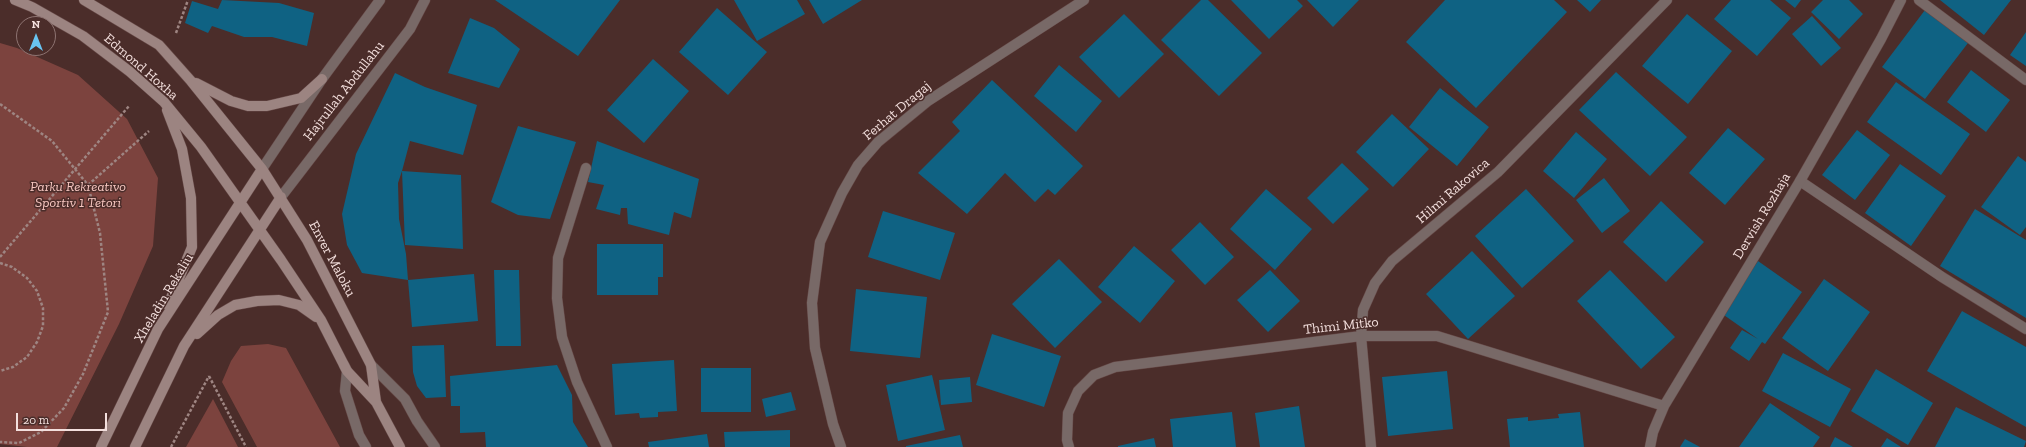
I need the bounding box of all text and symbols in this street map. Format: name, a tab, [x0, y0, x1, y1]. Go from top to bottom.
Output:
north arrow	[16, 16, 56, 56]
text: N	[32, 18, 40, 31]
street label: Edmond Hoxha	[100, 30, 182, 104]
street label: Hajrullah Abdullahu	[300, 38, 388, 144]
street label: Ferhat Dragaj	[860, 78, 934, 144]
street label: Hilmi Rakovica	[1413, 155, 1493, 227]
street label: Dervish Rozhaja	[1730, 170, 1794, 262]
park label: Parku Rekreativo Sportiv 1 Tetori	[30, 179, 126, 212]
street label: Enver Maloku	[305, 218, 359, 300]
street label: Xheladin Rekaliu	[131, 250, 197, 346]
street label: Thimi Mitko	[1303, 314, 1379, 338]
scale bar	[18, 405, 109, 431]
text: 20 m	[23, 413, 49, 427]

